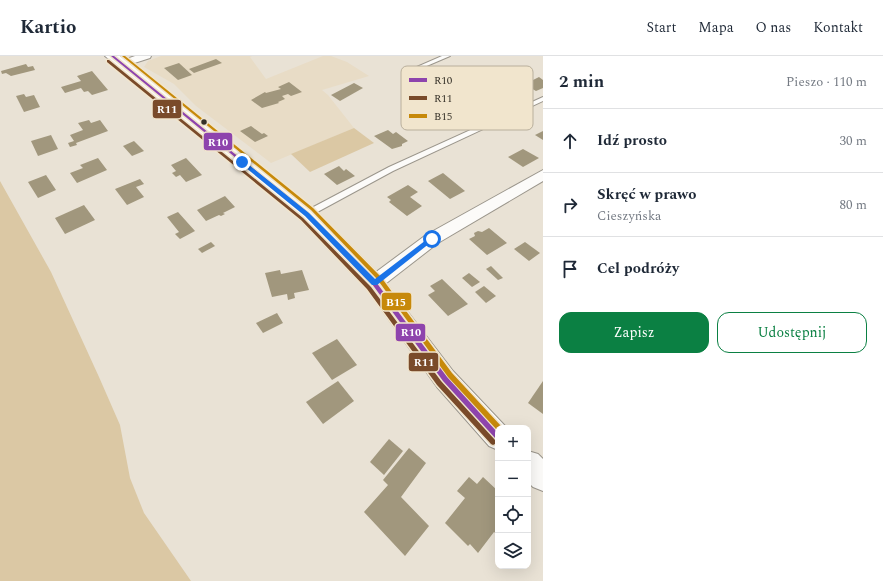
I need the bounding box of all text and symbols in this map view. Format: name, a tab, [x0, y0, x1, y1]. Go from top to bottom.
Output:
text: Kartio	[20, 13, 76, 42]
text: Start	[646, 17, 676, 38]
text: Mapa	[698, 17, 734, 38]
text: O nas	[756, 17, 791, 38]
text: Kontakt	[813, 17, 863, 38]
legend	[401, 66, 533, 130]
text: 2 min	[559, 69, 604, 95]
text: R10	[434, 72, 453, 89]
text: Pieszo · 110 m	[786, 72, 867, 92]
text: R11	[434, 90, 452, 107]
line badge: R11	[152, 99, 182, 119]
text: R11	[157, 101, 177, 118]
text: B15	[434, 108, 452, 125]
unlabelled marker	[199, 117, 209, 127]
text: Idź prosto	[597, 129, 667, 152]
icon: ahead	[559, 130, 581, 152]
text: 30 m	[840, 131, 867, 151]
line badge: R10	[203, 132, 233, 151]
text: R10	[208, 134, 228, 151]
route end	[233, 153, 251, 171]
text: Skręć w prawo	[597, 183, 696, 206]
icon: right	[559, 194, 581, 216]
text: 80 m	[840, 195, 867, 215]
text: Cieszyńska	[597, 206, 661, 226]
route start	[423, 230, 441, 248]
text: Cel podróży	[597, 257, 679, 280]
icon: arrive	[559, 258, 581, 280]
line badge: B15	[381, 292, 412, 311]
text: B15	[386, 294, 406, 311]
button: Zapisz	[559, 312, 709, 353]
button: Udostępnij	[717, 312, 867, 353]
line badge: R10	[395, 323, 426, 342]
text: R10	[401, 324, 421, 341]
line badge: R11	[408, 352, 439, 372]
text: R11	[414, 354, 434, 371]
map controls	[495, 425, 531, 569]
button: +	[495, 425, 531, 461]
button: −	[495, 461, 531, 497]
button: locate	[495, 497, 531, 533]
button: layers	[495, 533, 531, 569]

